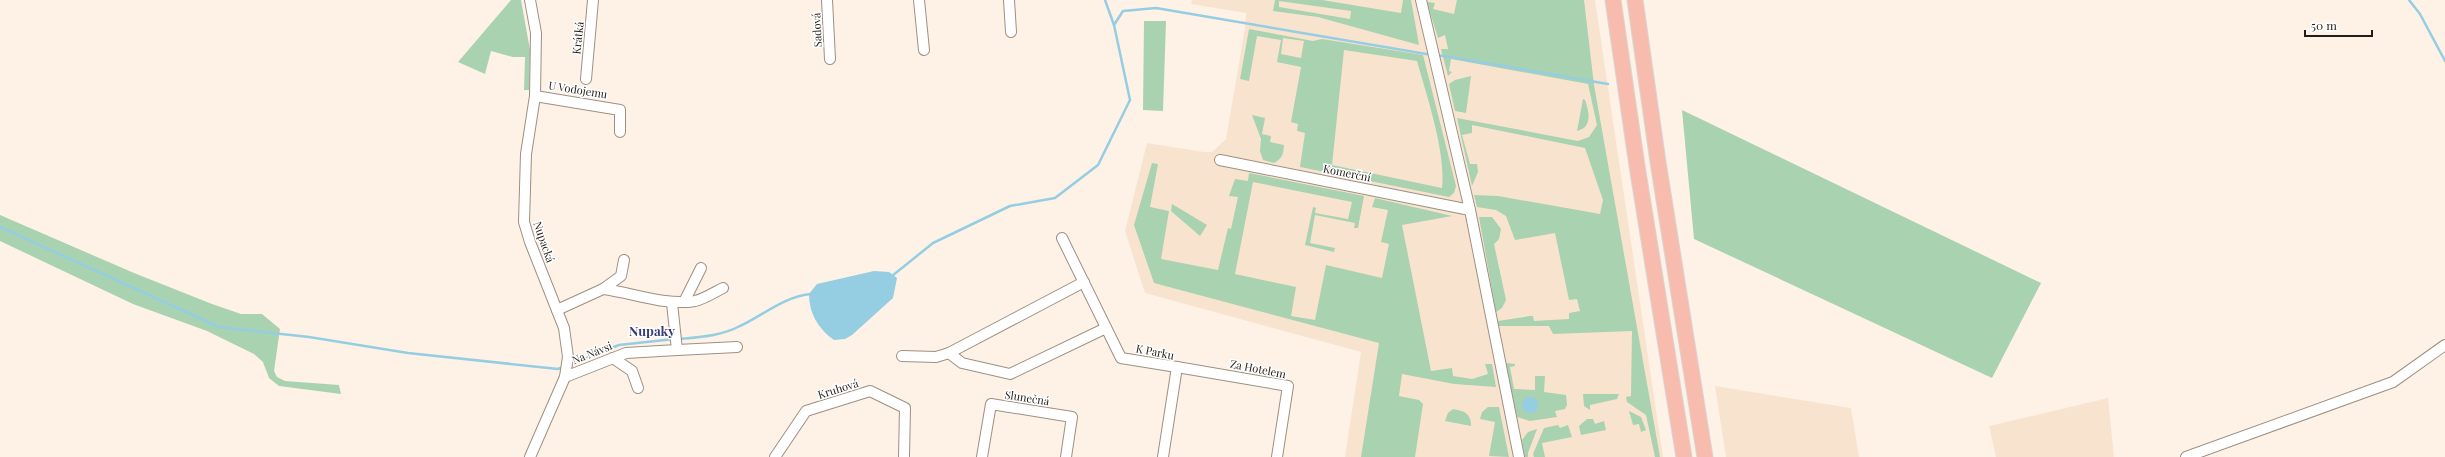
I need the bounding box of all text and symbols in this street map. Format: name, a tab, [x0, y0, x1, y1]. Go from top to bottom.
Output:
street label: Sadová	[808, 12, 825, 48]
scale bar	[2305, 12, 2372, 38]
text: 50 m	[2311, 17, 2337, 33]
street label: Krátká	[568, 20, 587, 55]
street label: U Vodojemu	[548, 77, 609, 102]
street label: Komerční	[1322, 161, 1372, 184]
street label: Nupacká	[530, 219, 559, 265]
district label: Nupaky	[629, 322, 675, 339]
street label: Na Návsi	[570, 338, 614, 367]
street label: K Parku	[1135, 340, 1176, 363]
street label: Za Hotelem	[1229, 356, 1288, 381]
street label: Kruhová	[816, 375, 860, 402]
street label: Slunečná	[1004, 387, 1051, 409]

